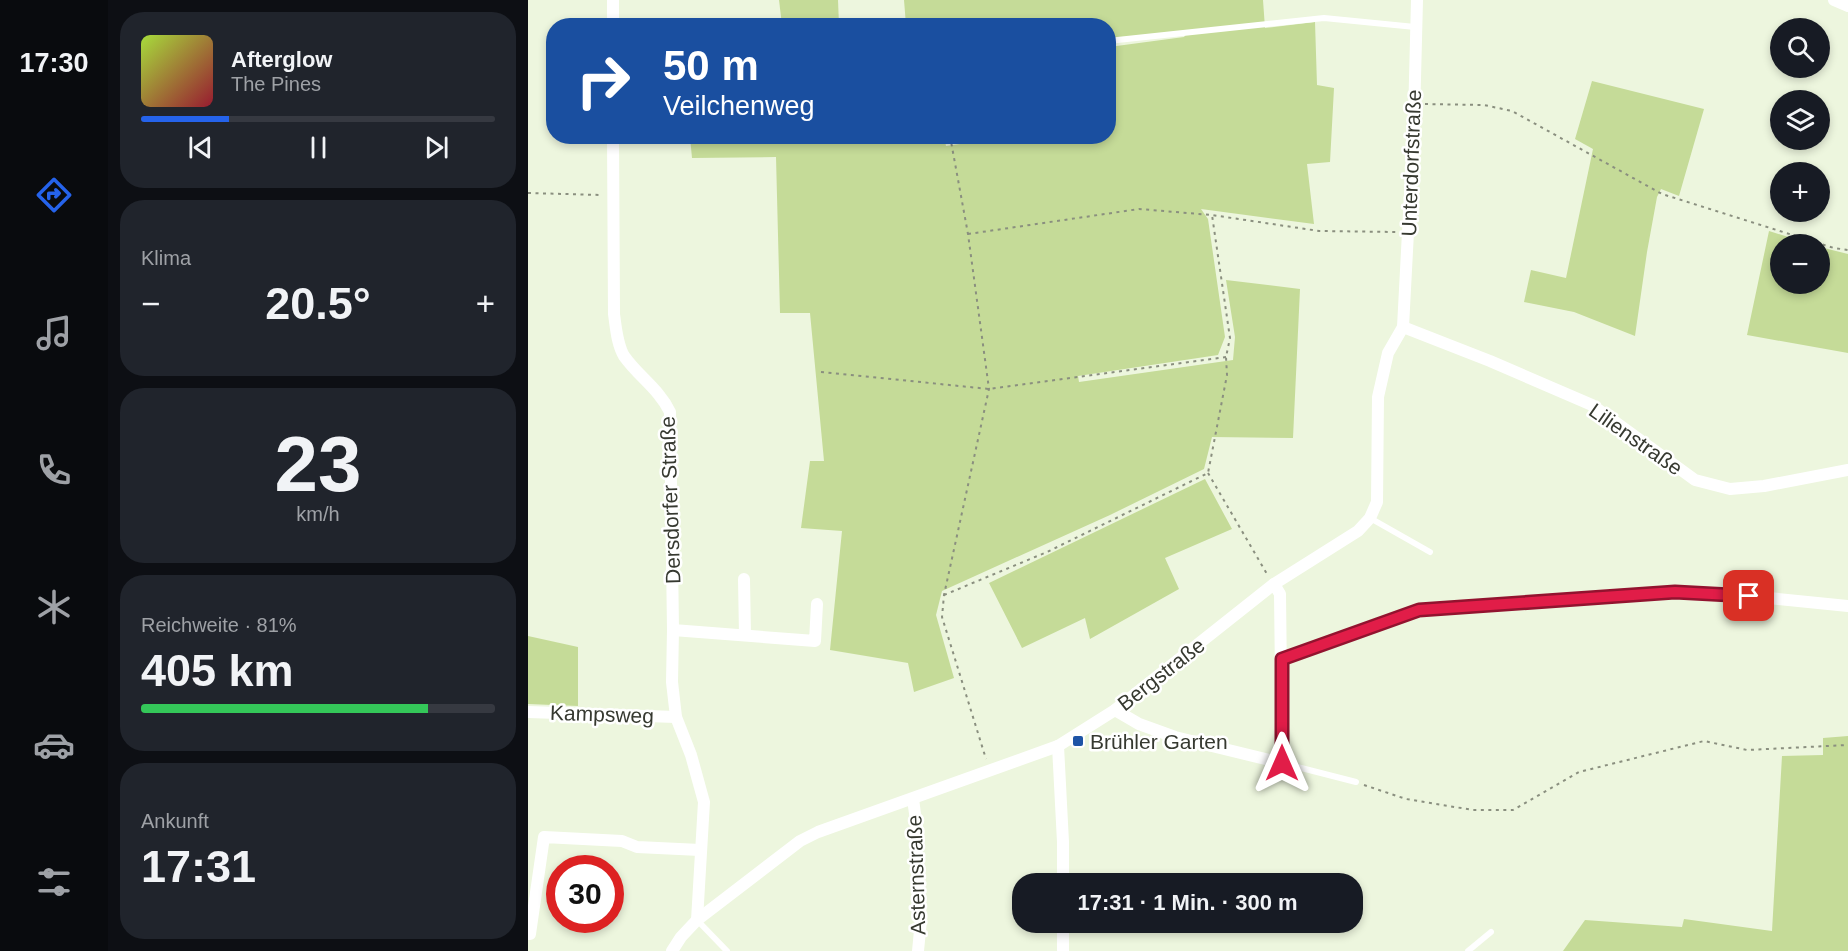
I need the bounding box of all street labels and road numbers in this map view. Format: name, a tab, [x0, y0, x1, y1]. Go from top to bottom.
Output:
street label: Unterdorfstraße	[1397, 89, 1425, 237]
street label: Lilienstraße	[1585, 398, 1687, 480]
street label: Dersdorfer Straße	[656, 416, 684, 584]
street label: Bergstraße	[1113, 633, 1209, 715]
street label: Kampsweg	[550, 701, 654, 727]
street label: Asternstraße	[902, 815, 930, 935]

